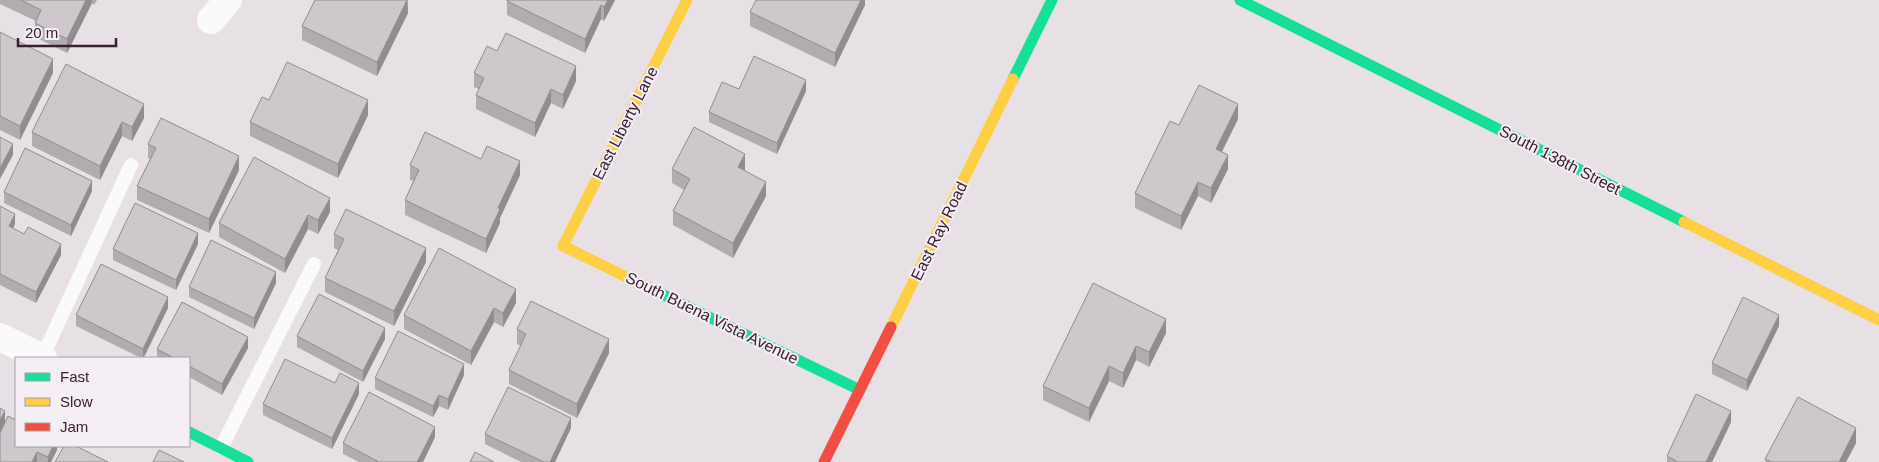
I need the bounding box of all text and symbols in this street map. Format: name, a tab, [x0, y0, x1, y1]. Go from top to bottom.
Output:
scale bar	[18, 15, 115, 47]
text: 20 m	[25, 24, 58, 41]
street label: East Liberty Lane	[589, 64, 661, 182]
street label: South 138th Street	[1497, 122, 1624, 198]
street label: East Ray Road	[908, 179, 970, 283]
street label: South Buena Vista Avenue	[623, 269, 801, 367]
legend	[15, 357, 190, 447]
text: Fast	[60, 368, 90, 385]
text: Slow	[60, 393, 93, 410]
text: Jam	[60, 418, 88, 435]

